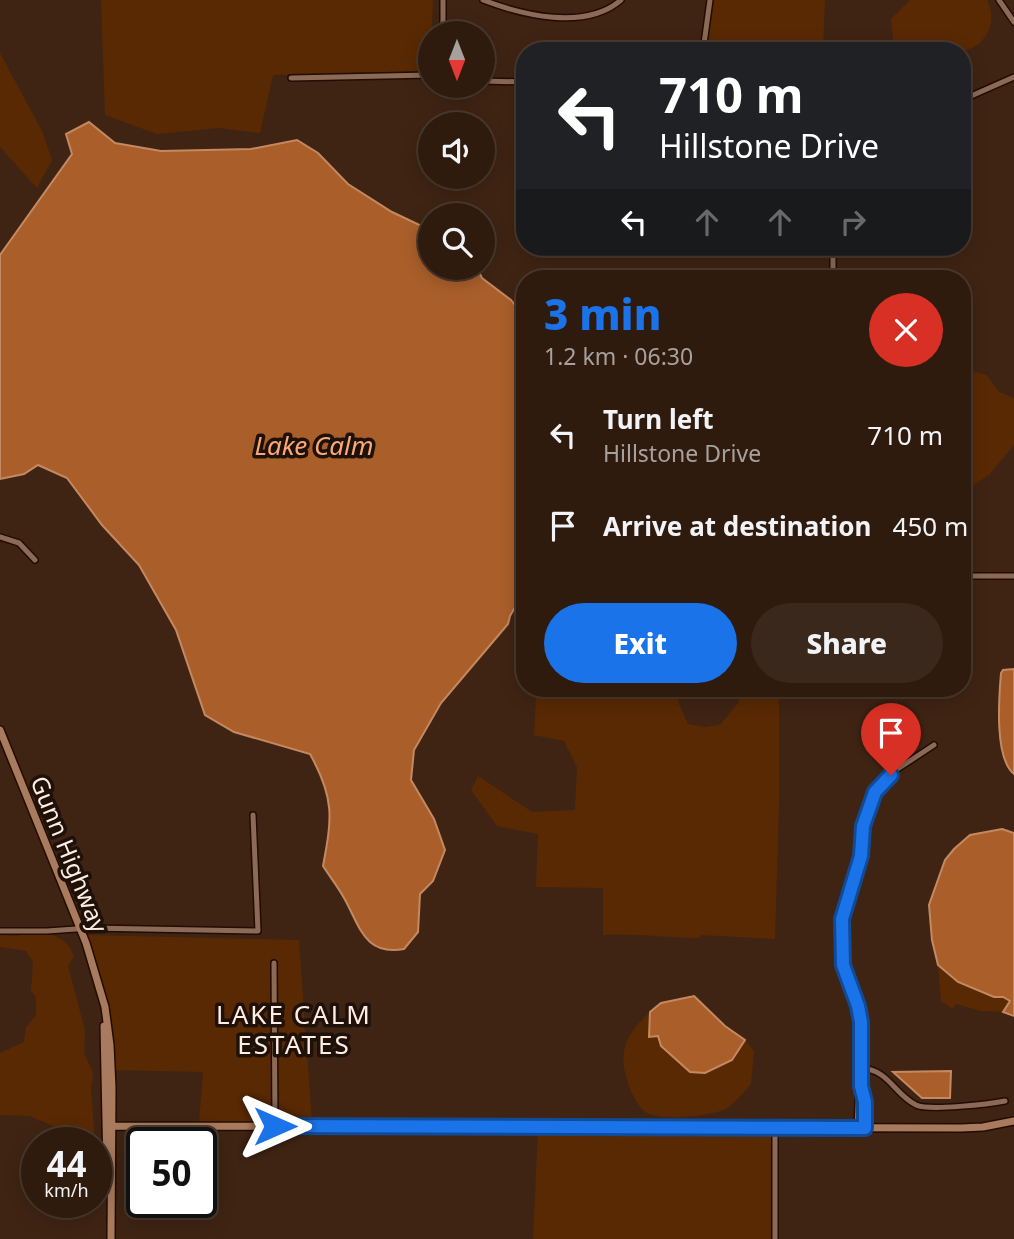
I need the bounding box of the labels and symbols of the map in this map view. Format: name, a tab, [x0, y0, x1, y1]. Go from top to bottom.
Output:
north arrow	[418, 21, 495, 98]
water label: Lake Calm	[255, 427, 373, 463]
pin	[861, 703, 921, 775]
street label: Gunn Highway	[24, 771, 117, 938]
district label: LAKE CALM ESTATES	[216, 996, 372, 1062]
position arrow	[238, 1089, 312, 1163]
speed limit sign: 50	[126, 1127, 217, 1218]

